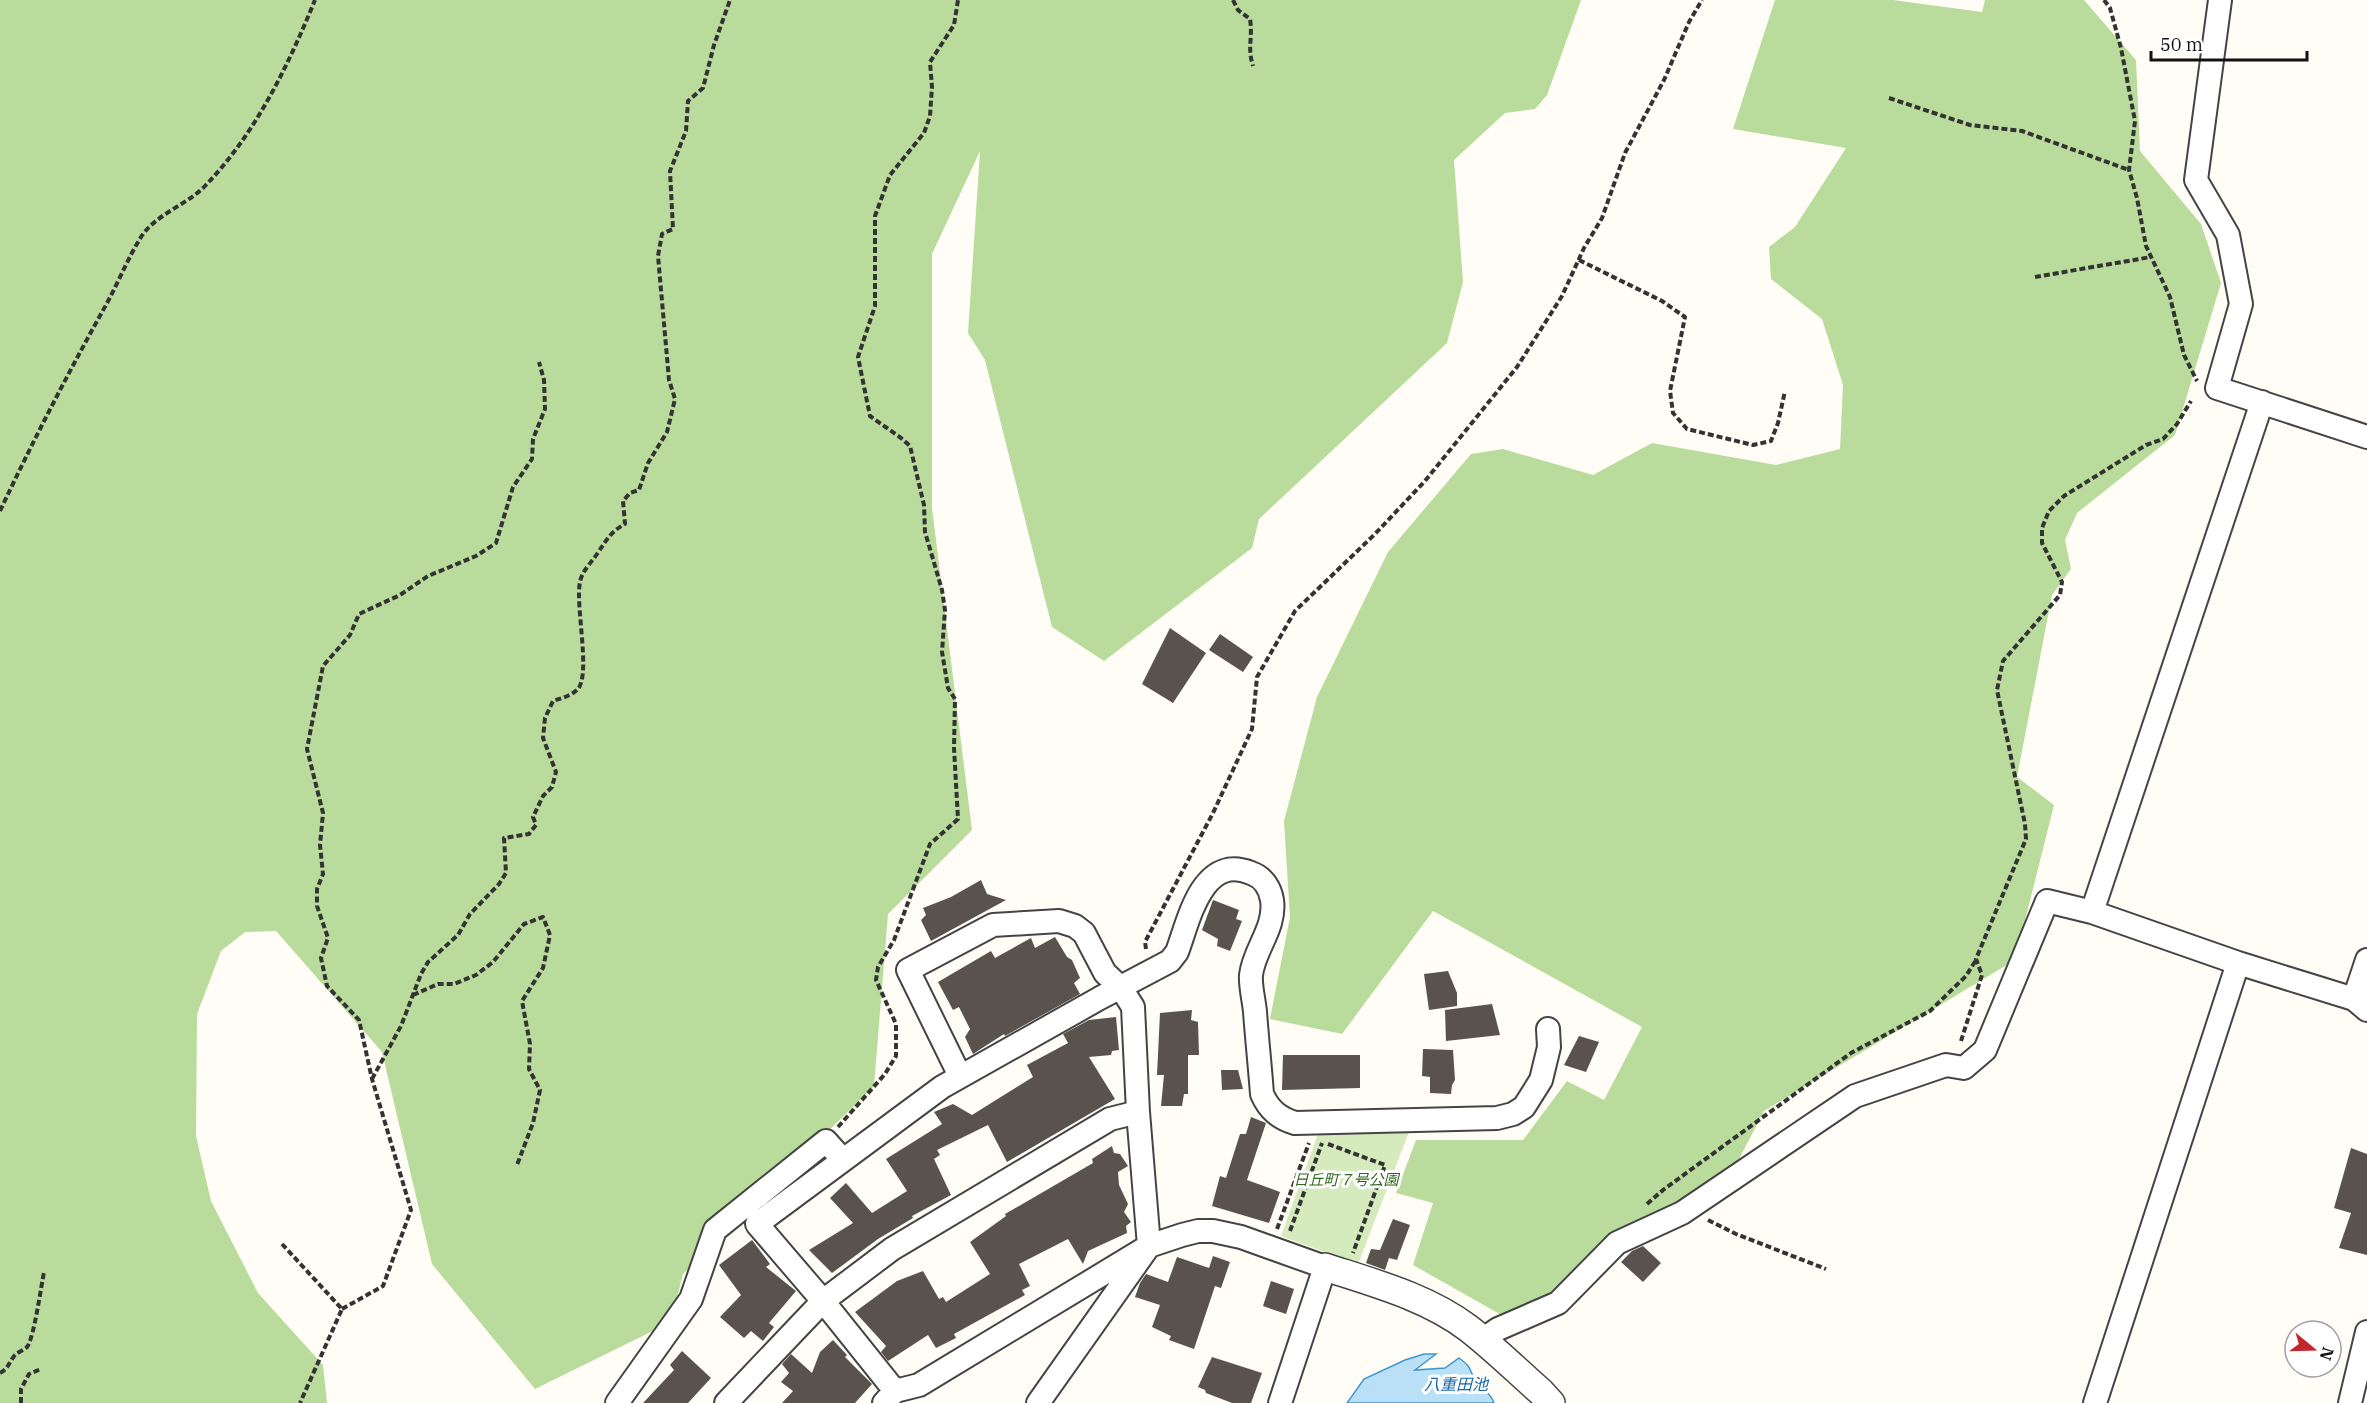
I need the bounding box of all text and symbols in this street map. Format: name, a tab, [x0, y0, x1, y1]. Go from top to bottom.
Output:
scale bar	[2151, 24, 2307, 62]
text: 50 m	[2160, 33, 2203, 56]
park label: 日丘町７号公園	[1293, 1170, 1400, 1189]
north arrow	[2283, 1319, 2343, 1379]
text: N	[2316, 1345, 2339, 1363]
water label: 八重田池	[1424, 1374, 1490, 1394]

